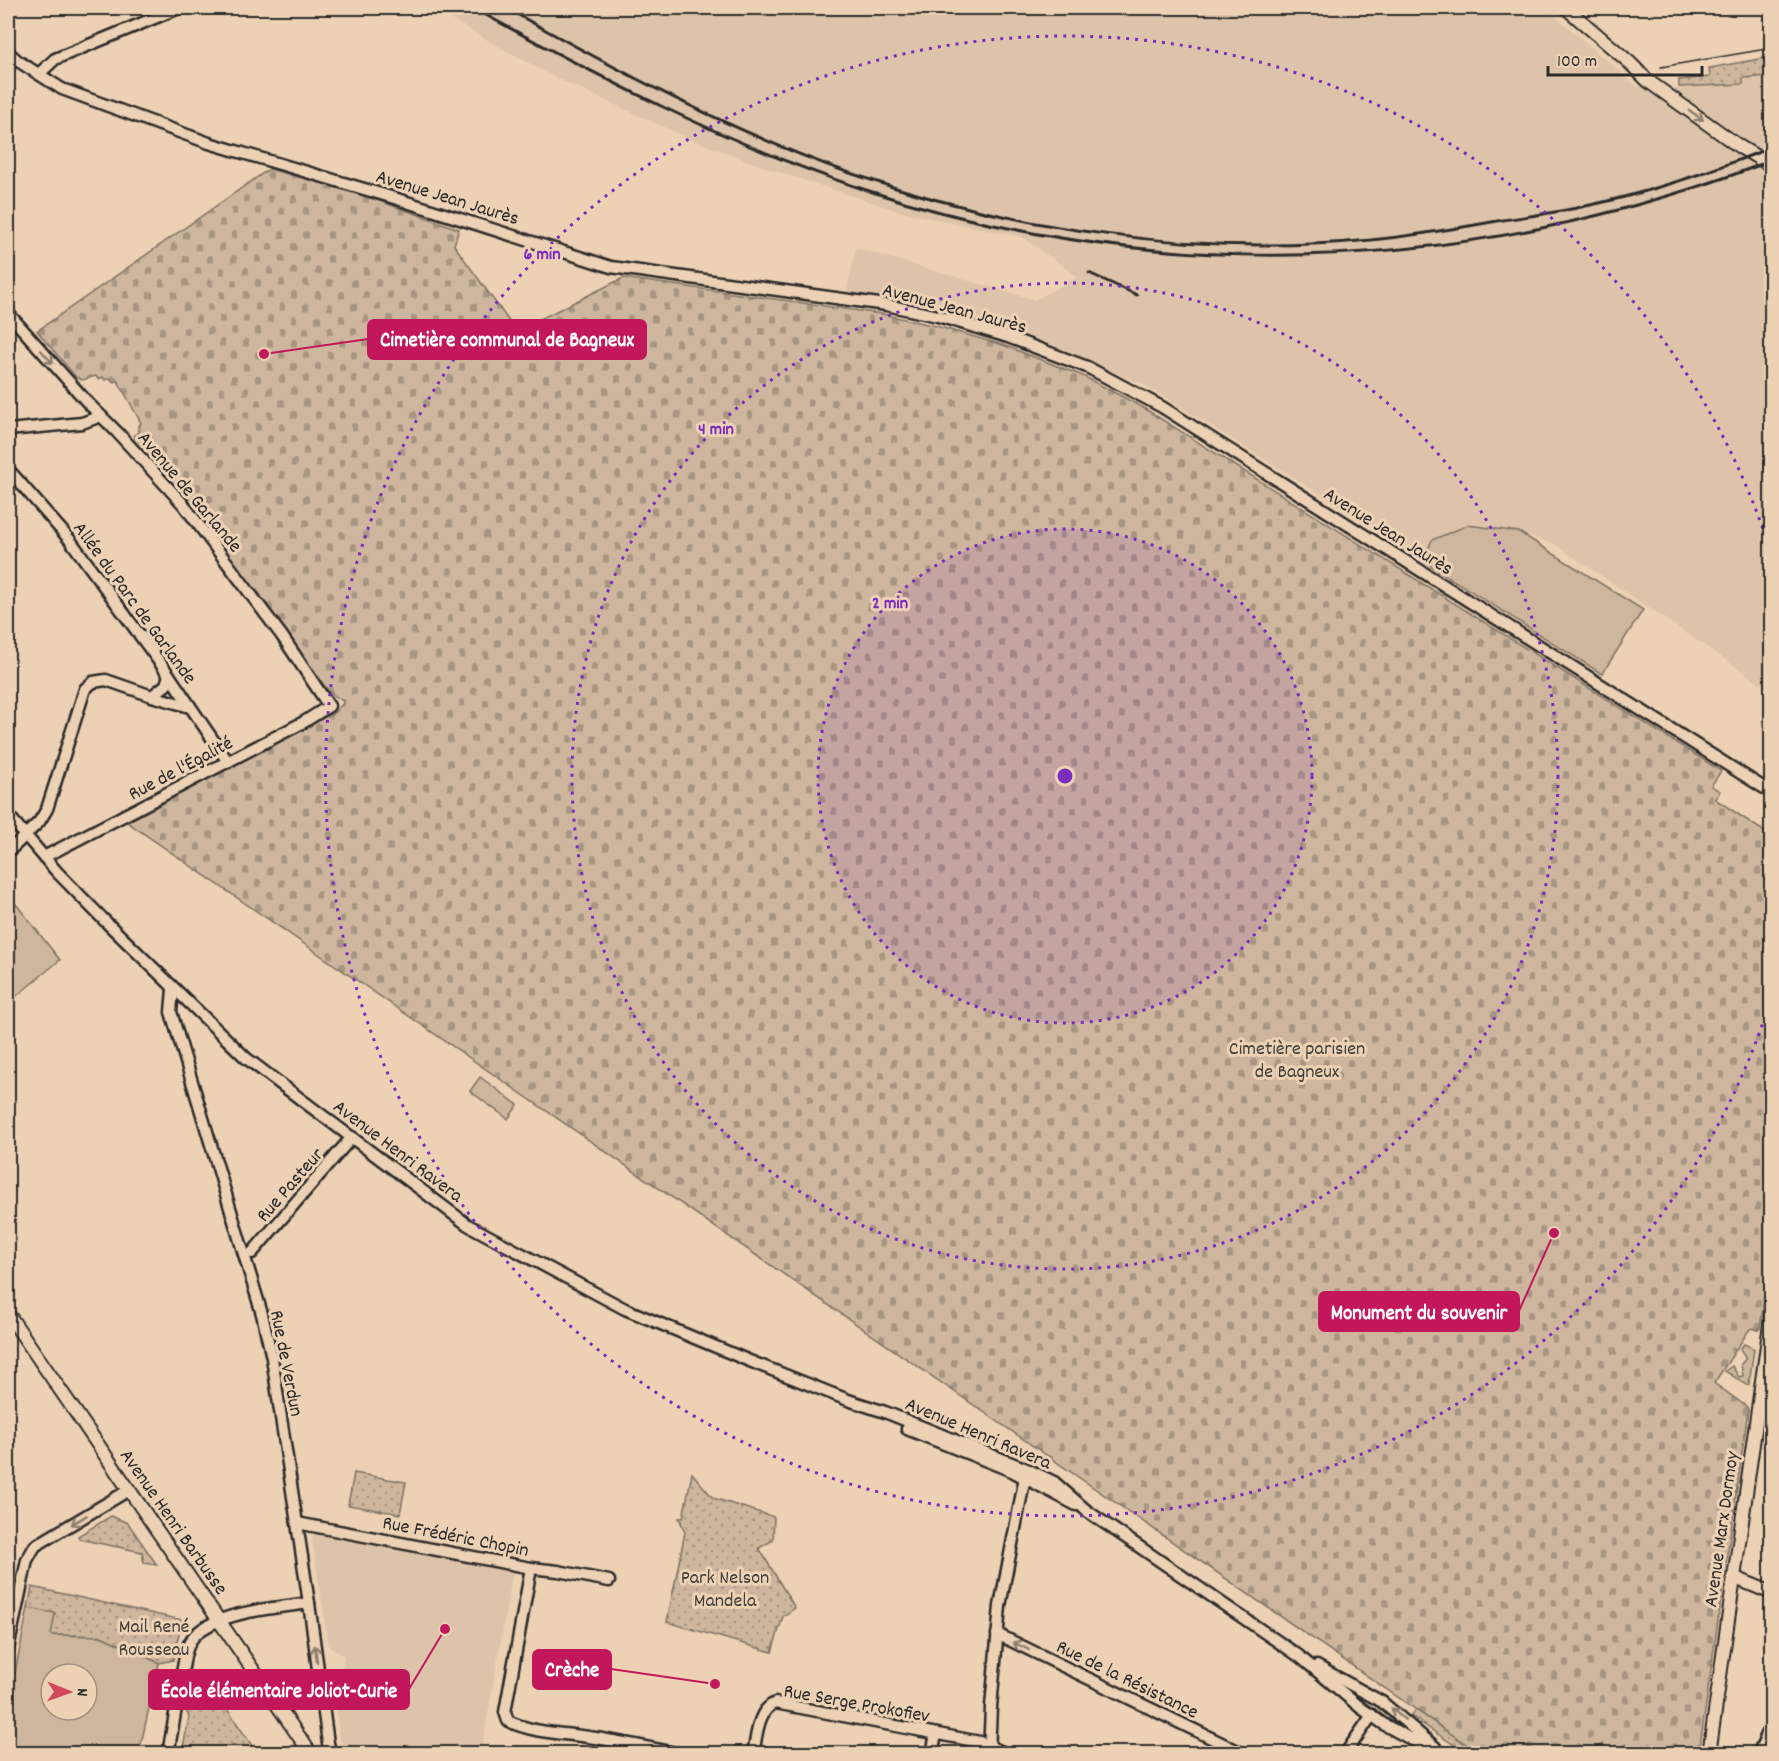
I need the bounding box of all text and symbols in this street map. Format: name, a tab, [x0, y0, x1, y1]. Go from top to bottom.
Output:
scale bar	[1548, 39, 1702, 77]
text: 100 m	[1557, 50, 1597, 75]
one-way arrow	[1687, 109, 1703, 121]
street label: Avenue Jean Jaurès	[372, 164, 522, 234]
text: 6 min	[524, 243, 560, 268]
street label: Avenue Jean Jaurès	[879, 277, 1029, 343]
callout: Cimetière communal de Bagneux	[368, 320, 646, 359]
text: Cimetière communal de Bagneux	[380, 327, 634, 357]
one-way arrow	[40, 349, 54, 364]
text: 4 min	[698, 418, 734, 443]
street label: Avenue de Garlande	[130, 426, 248, 560]
street label: Avenue Jean Jaurès	[1317, 481, 1458, 584]
street label: Allée du Parc de Garlande	[65, 517, 202, 691]
text: 2 min	[872, 592, 908, 617]
street label: Rue de l'Égalité	[124, 730, 239, 809]
centre of rings	[1055, 766, 1075, 786]
park label: Cimetière parisien de Bagneux	[1229, 1036, 1365, 1087]
street label: Avenue Henri Ravera	[326, 1094, 469, 1211]
street label: Rue Pasteur	[251, 1142, 332, 1229]
callout: Monument du souvenir	[1319, 1292, 1519, 1331]
text: Monument du souvenir	[1331, 1300, 1509, 1330]
street label: Rue de Verdun	[261, 1308, 309, 1419]
street label: Avenue Henri Ravera	[900, 1391, 1056, 1478]
street label: Avenue Henri Barbusse	[112, 1444, 234, 1602]
street label: Avenue Marx Dormoy	[1698, 1449, 1748, 1609]
street label: Rue Frédéric Chopin	[380, 1510, 531, 1566]
one-way arrow	[71, 1515, 88, 1527]
park label: Park Nelson Mandela	[681, 1565, 769, 1616]
park label: Mail René Rousseau	[119, 1614, 189, 1665]
street label: Rue de la Résistance	[1051, 1634, 1203, 1727]
one-way arrow	[1012, 1639, 1030, 1651]
one-way arrow	[310, 1645, 321, 1665]
callout: Crèche	[533, 1650, 611, 1689]
text: Crèche	[545, 1657, 599, 1687]
north arrow	[39, 1662, 99, 1722]
callout: École élémentaire Joliot-Curie	[149, 1670, 409, 1709]
text: École élémentaire Joliot-Curie	[161, 1678, 397, 1708]
street label: Rue Serge Prokofiev	[781, 1678, 932, 1732]
text: N	[70, 1688, 93, 1696]
one-way arrow	[1390, 1708, 1406, 1721]

